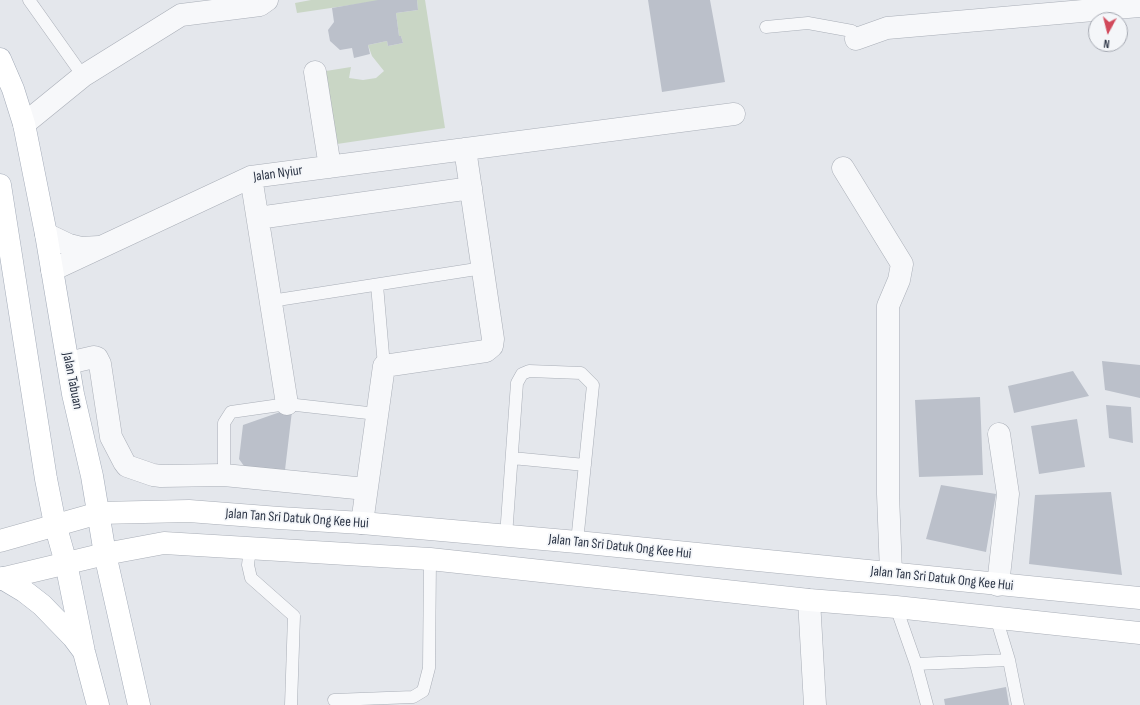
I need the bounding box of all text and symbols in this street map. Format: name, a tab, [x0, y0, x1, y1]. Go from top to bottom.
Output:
north arrow	[1088, 12, 1128, 52]
text: N	[1103, 37, 1110, 50]
street label: Jalan Nyiur	[252, 162, 304, 186]
street label: Jalan Tabuan	[58, 351, 86, 411]
street label: Jalan Tan Sri Datuk Ong Kee Hui	[225, 506, 369, 532]
street label: Jalan Tan Sri Datuk Ong Kee Hui	[548, 531, 692, 563]
street label: Jalan Tan Sri Datuk Ong Kee Hui	[870, 563, 1014, 595]

